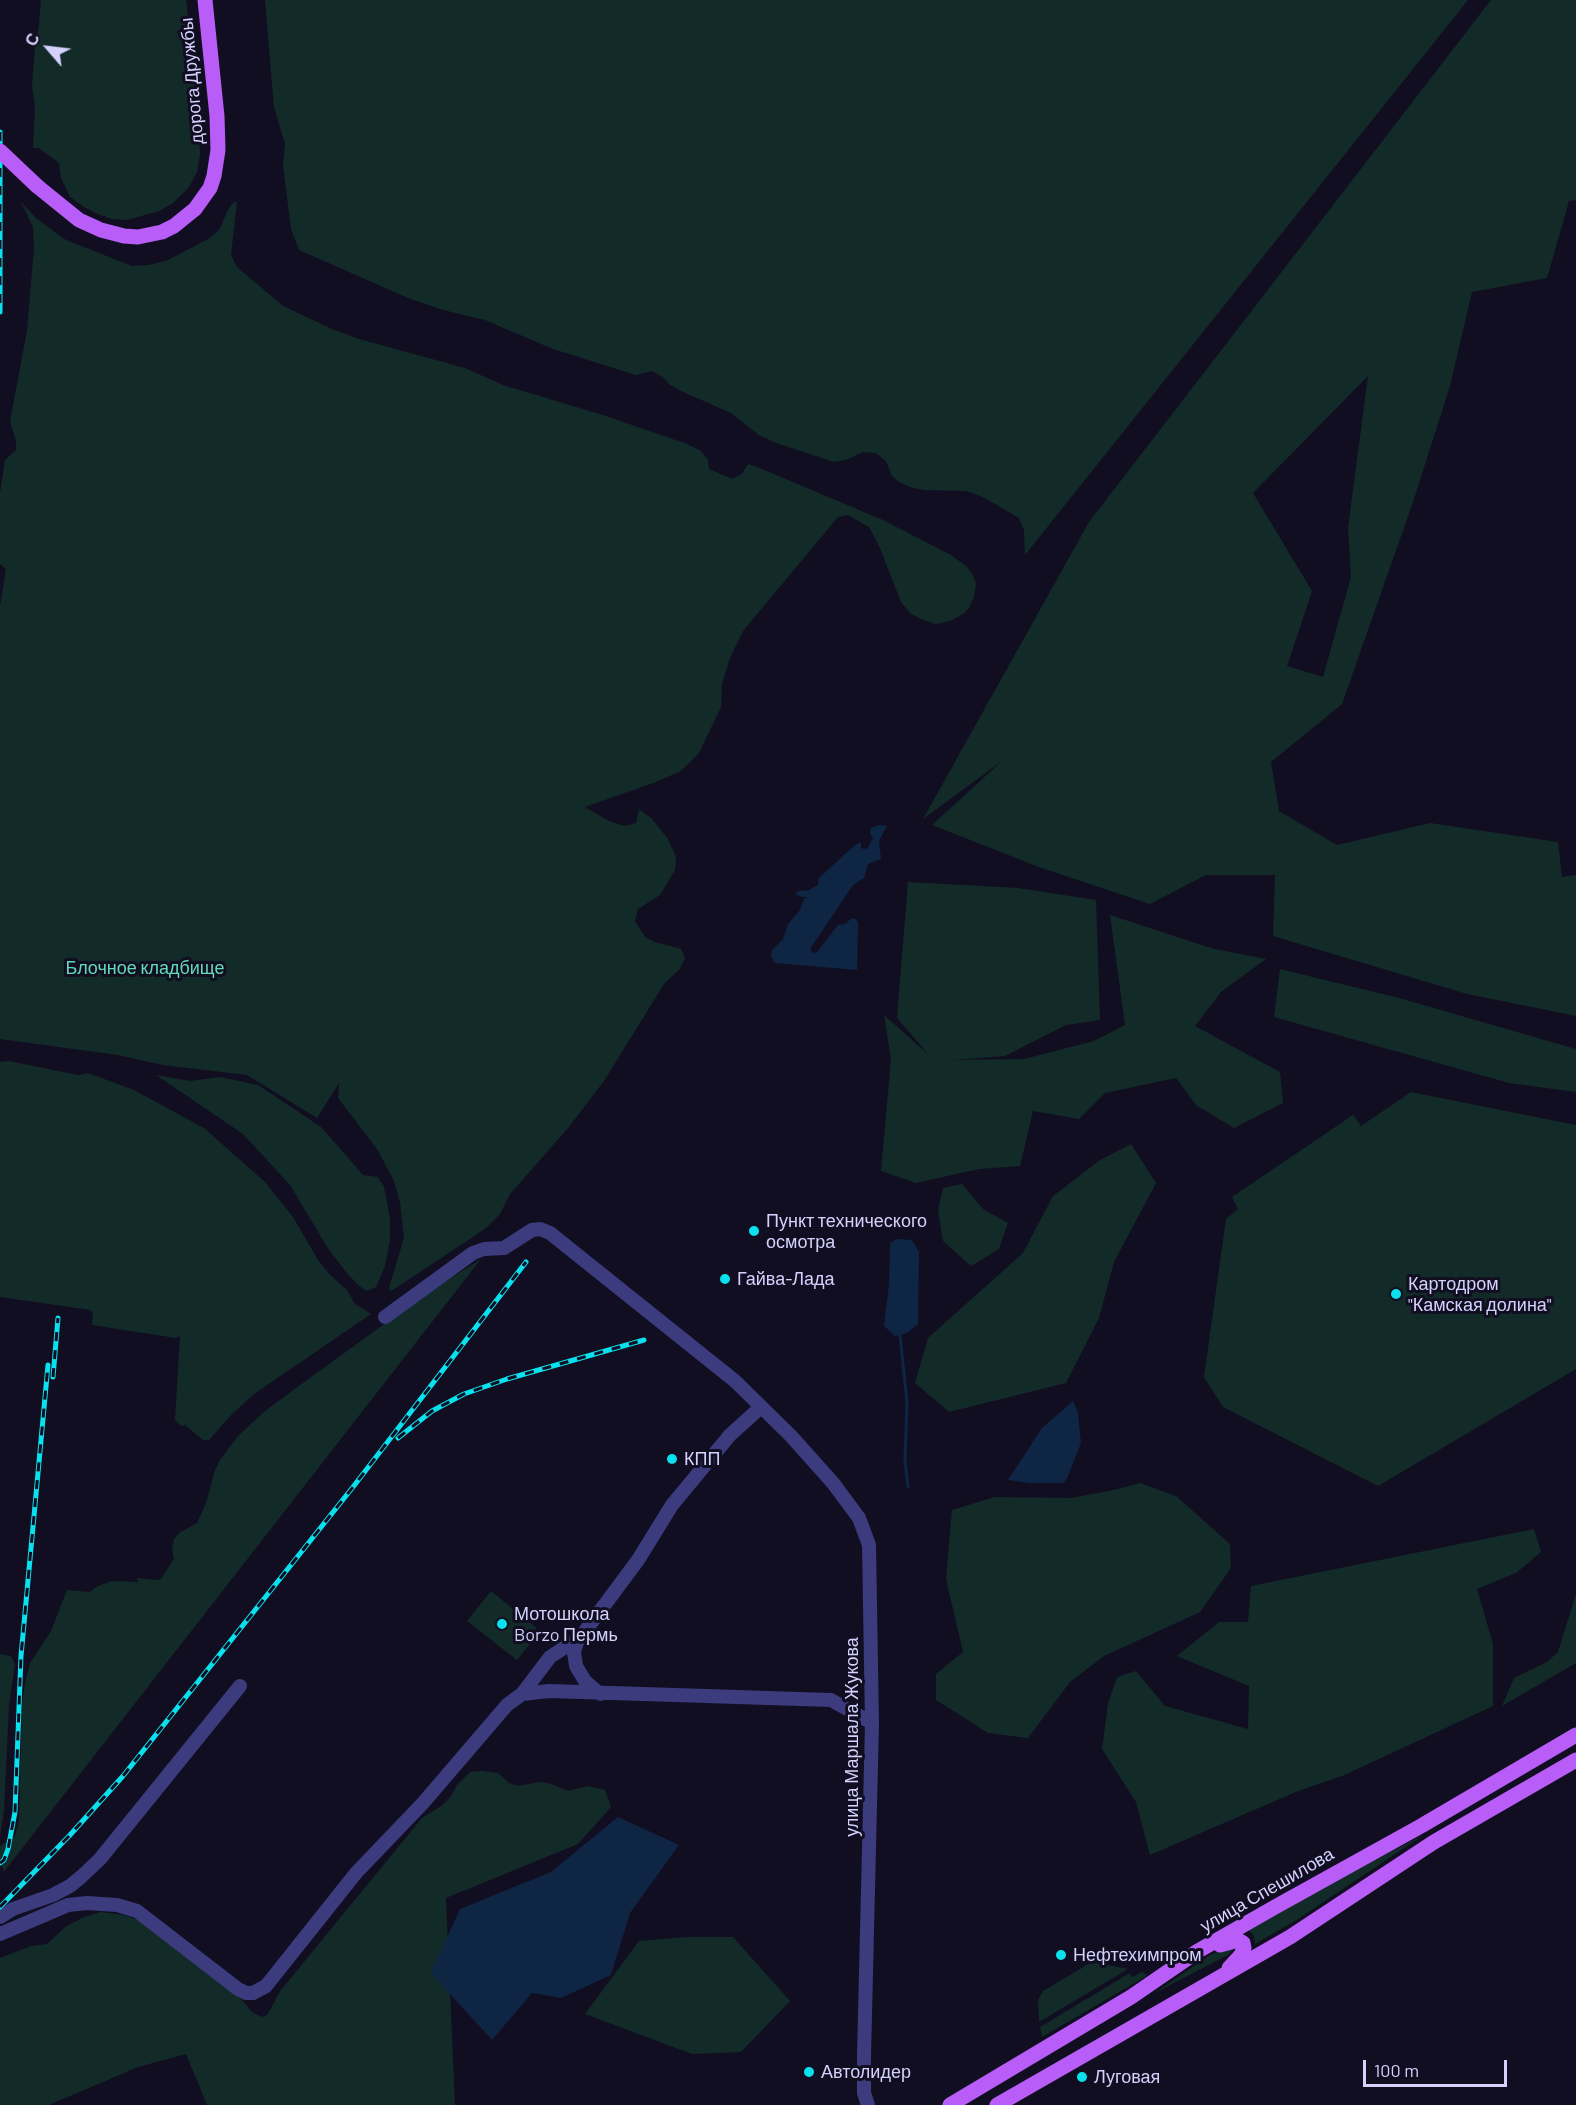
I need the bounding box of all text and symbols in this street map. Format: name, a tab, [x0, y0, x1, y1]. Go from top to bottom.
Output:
street label: дорога Дружбы	[176, 17, 208, 145]
north arrow	[18, 18, 78, 78]
text: С	[21, 30, 43, 49]
park label: Блочное кладбище	[66, 957, 224, 979]
place label: Пункт технического осмотра	[766, 1210, 927, 1252]
marker: Пункт технического осмотра	[747, 1224, 761, 1238]
place label: Гайва-Лада	[737, 1268, 835, 1290]
marker: Гайва-Лада	[718, 1272, 732, 1286]
place label: Картодром "Камская долина"	[1408, 1273, 1552, 1316]
marker: Картодром "Камская долина"	[1389, 1287, 1403, 1301]
place label: КПП	[684, 1448, 720, 1470]
marker: КПП	[665, 1452, 679, 1466]
place label: Мотошкола Borzo Пермь	[514, 1603, 618, 1646]
marker: Мотошкола Borzo Пермь	[495, 1617, 509, 1631]
street label: улица Маршала Жукова	[841, 1637, 863, 1837]
street label: улица Спешилова	[1196, 1843, 1338, 1937]
place label: Нефтехимпром	[1073, 1944, 1202, 1966]
marker: Нефтехимпром	[1054, 1948, 1068, 1962]
scale bar	[1366, 2048, 1510, 2086]
text: 100 m	[1374, 2059, 1419, 2081]
place label: Автолидер	[821, 2061, 911, 2083]
marker: Автолидер	[802, 2065, 816, 2079]
place label: Луговая	[1094, 2066, 1160, 2088]
marker: Луговая	[1075, 2070, 1089, 2084]

